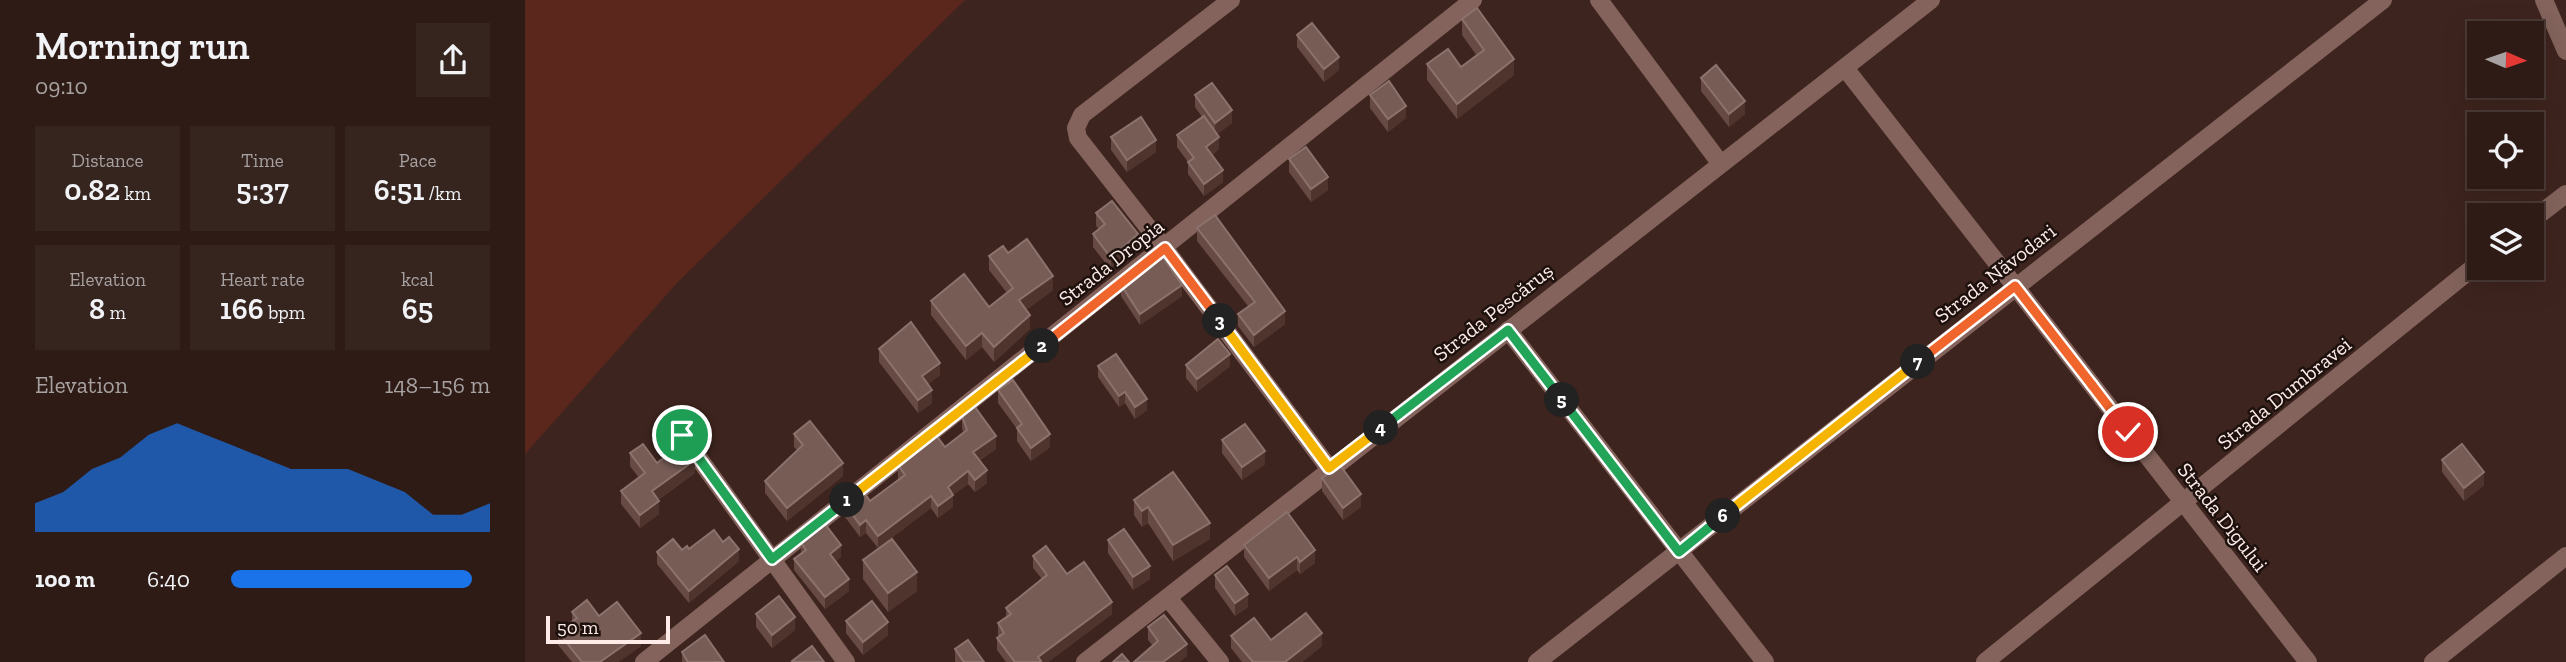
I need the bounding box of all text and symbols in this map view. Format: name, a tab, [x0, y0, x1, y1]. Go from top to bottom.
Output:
north arrow	[2467, 21, 2545, 98]
map controls	[2467, 21, 2544, 280]
text: Morning run	[35, 23, 250, 69]
button: share	[416, 23, 490, 97]
text: 09:10	[35, 72, 88, 100]
button: locate	[2467, 112, 2544, 189]
text: Distance	[72, 149, 143, 172]
text: Time	[241, 149, 284, 172]
text: Pace	[399, 149, 436, 172]
text: 0.82	[64, 172, 120, 208]
text: 5:37	[236, 172, 289, 208]
text: 6:51	[374, 172, 424, 208]
text: km	[120, 182, 151, 205]
text: /km	[424, 182, 461, 205]
button: layers	[2467, 203, 2544, 280]
street label: Strada Dropia	[1054, 213, 1168, 311]
street label: Strada Năvodari	[1930, 218, 2061, 328]
street label: Strada Pescăruș	[1428, 258, 1558, 366]
text: Elevation	[69, 268, 146, 291]
text: Heart rate	[220, 268, 305, 291]
text: kcal	[401, 268, 434, 291]
text: 8	[89, 291, 105, 327]
text: 166	[220, 291, 264, 327]
text: 65	[402, 291, 433, 327]
text: m	[105, 301, 126, 324]
text: bpm	[264, 301, 305, 324]
pin: 3	[1203, 304, 1237, 338]
text: 3	[1214, 309, 1225, 332]
pin: 2	[1025, 328, 1059, 364]
street label: Strada Dumbravei	[2212, 331, 2356, 455]
text: 2	[1036, 334, 1047, 357]
pin: 7	[1901, 344, 1935, 380]
text: 7	[1913, 350, 1922, 373]
text: Elevation	[35, 371, 128, 399]
text: 148–156 m	[385, 371, 490, 399]
pin: 5	[1545, 382, 1579, 418]
text: 5	[1557, 388, 1566, 411]
pin	[2098, 402, 2158, 462]
pin	[652, 405, 712, 465]
pin: 4	[1363, 410, 1399, 446]
icon: check	[2109, 413, 2147, 451]
icon: arrive	[663, 416, 701, 454]
text: 4	[1375, 416, 1386, 439]
street label: Strada Digului	[2173, 457, 2273, 577]
pin: 1	[829, 482, 865, 518]
text: 1	[843, 488, 850, 511]
pin: 6	[1705, 498, 1741, 534]
text: 6	[1717, 504, 1728, 527]
text: 100 m	[35, 565, 95, 593]
text: 6:40	[147, 565, 190, 593]
scale bar	[546, 613, 670, 645]
text: 50 m	[557, 616, 598, 639]

